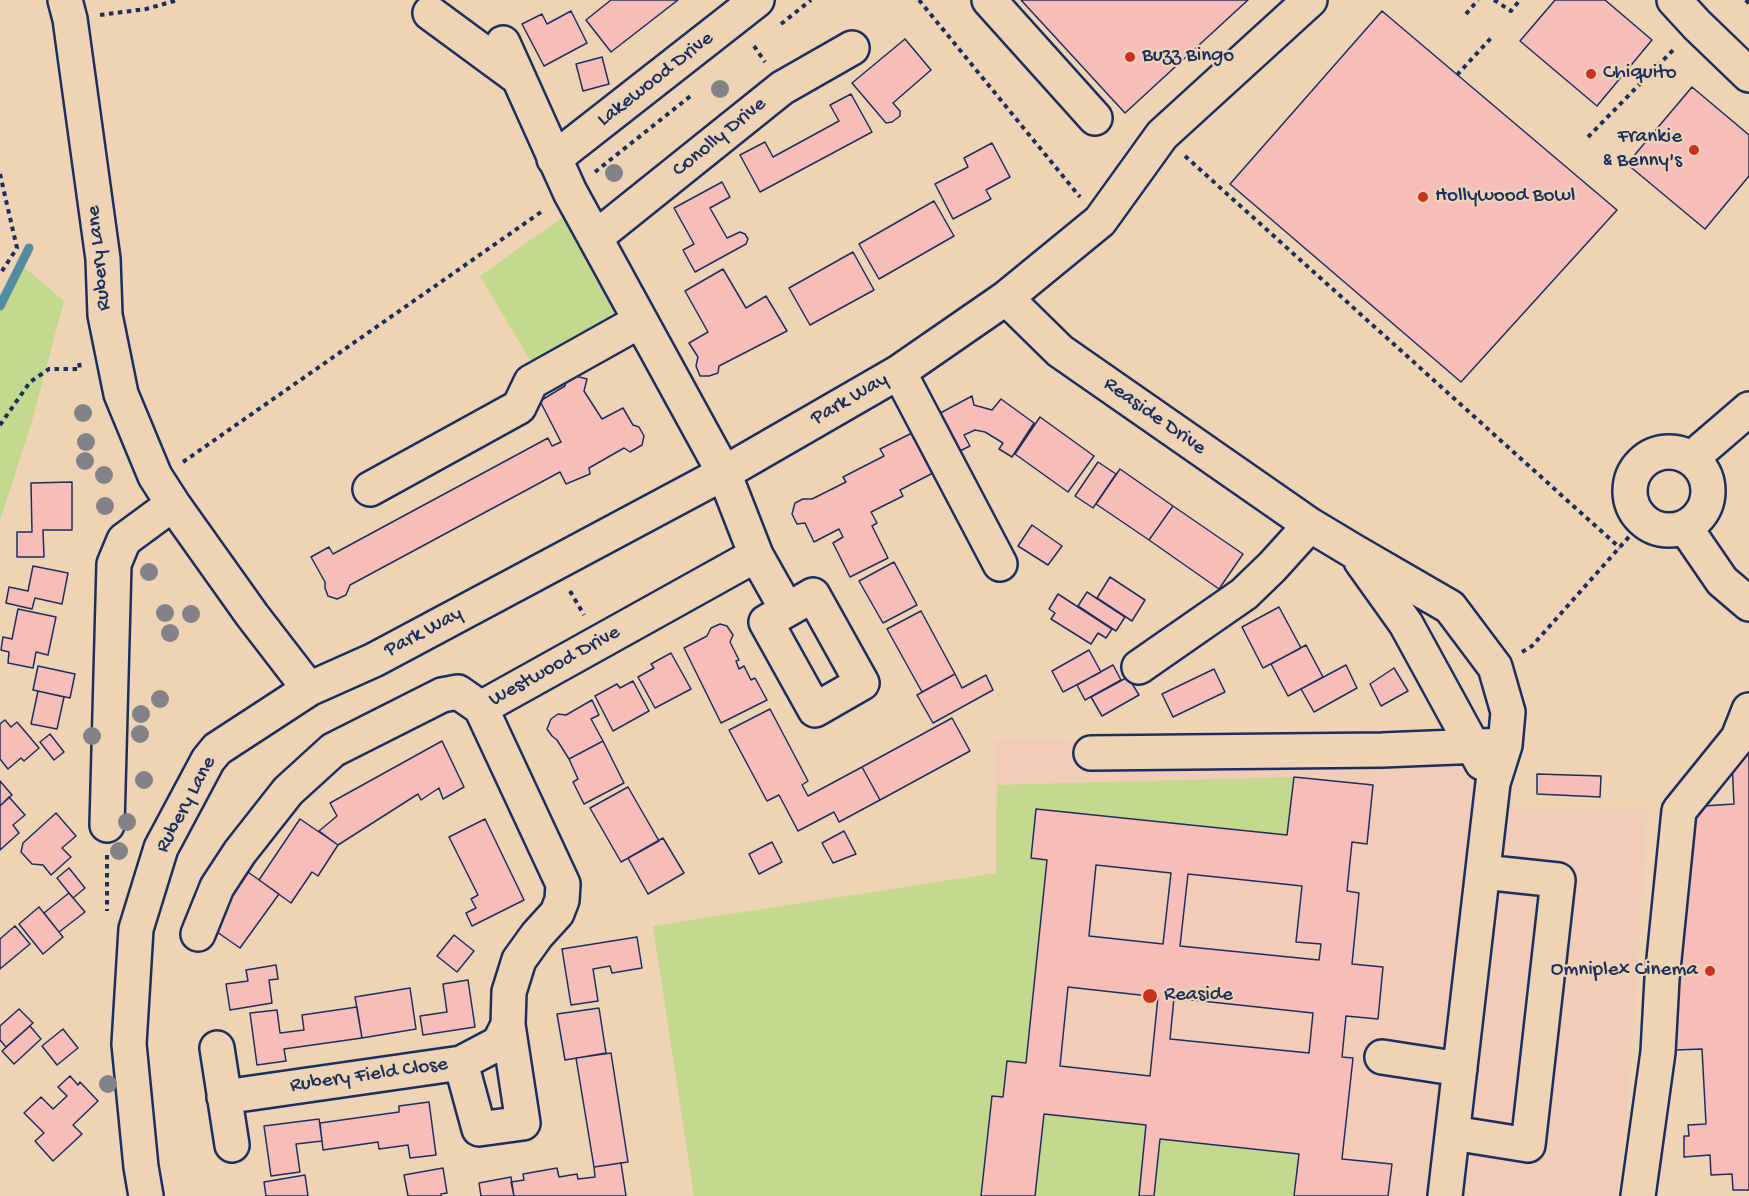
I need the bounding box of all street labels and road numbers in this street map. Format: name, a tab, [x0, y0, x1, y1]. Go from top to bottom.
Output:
street label: Lakewood Drive	[593, 27, 719, 133]
street label: Conolly Drive	[668, 92, 772, 184]
street label: Rubery Lane	[82, 204, 118, 312]
street label: Park Way	[807, 368, 893, 432]
street label: Reaside Drive	[1098, 372, 1210, 462]
street label: Park Way	[381, 602, 467, 664]
street label: Westwood Drive	[485, 621, 625, 713]
street label: Rubery Lane	[151, 752, 223, 858]
street label: Rubery Field Close	[288, 1052, 450, 1100]

